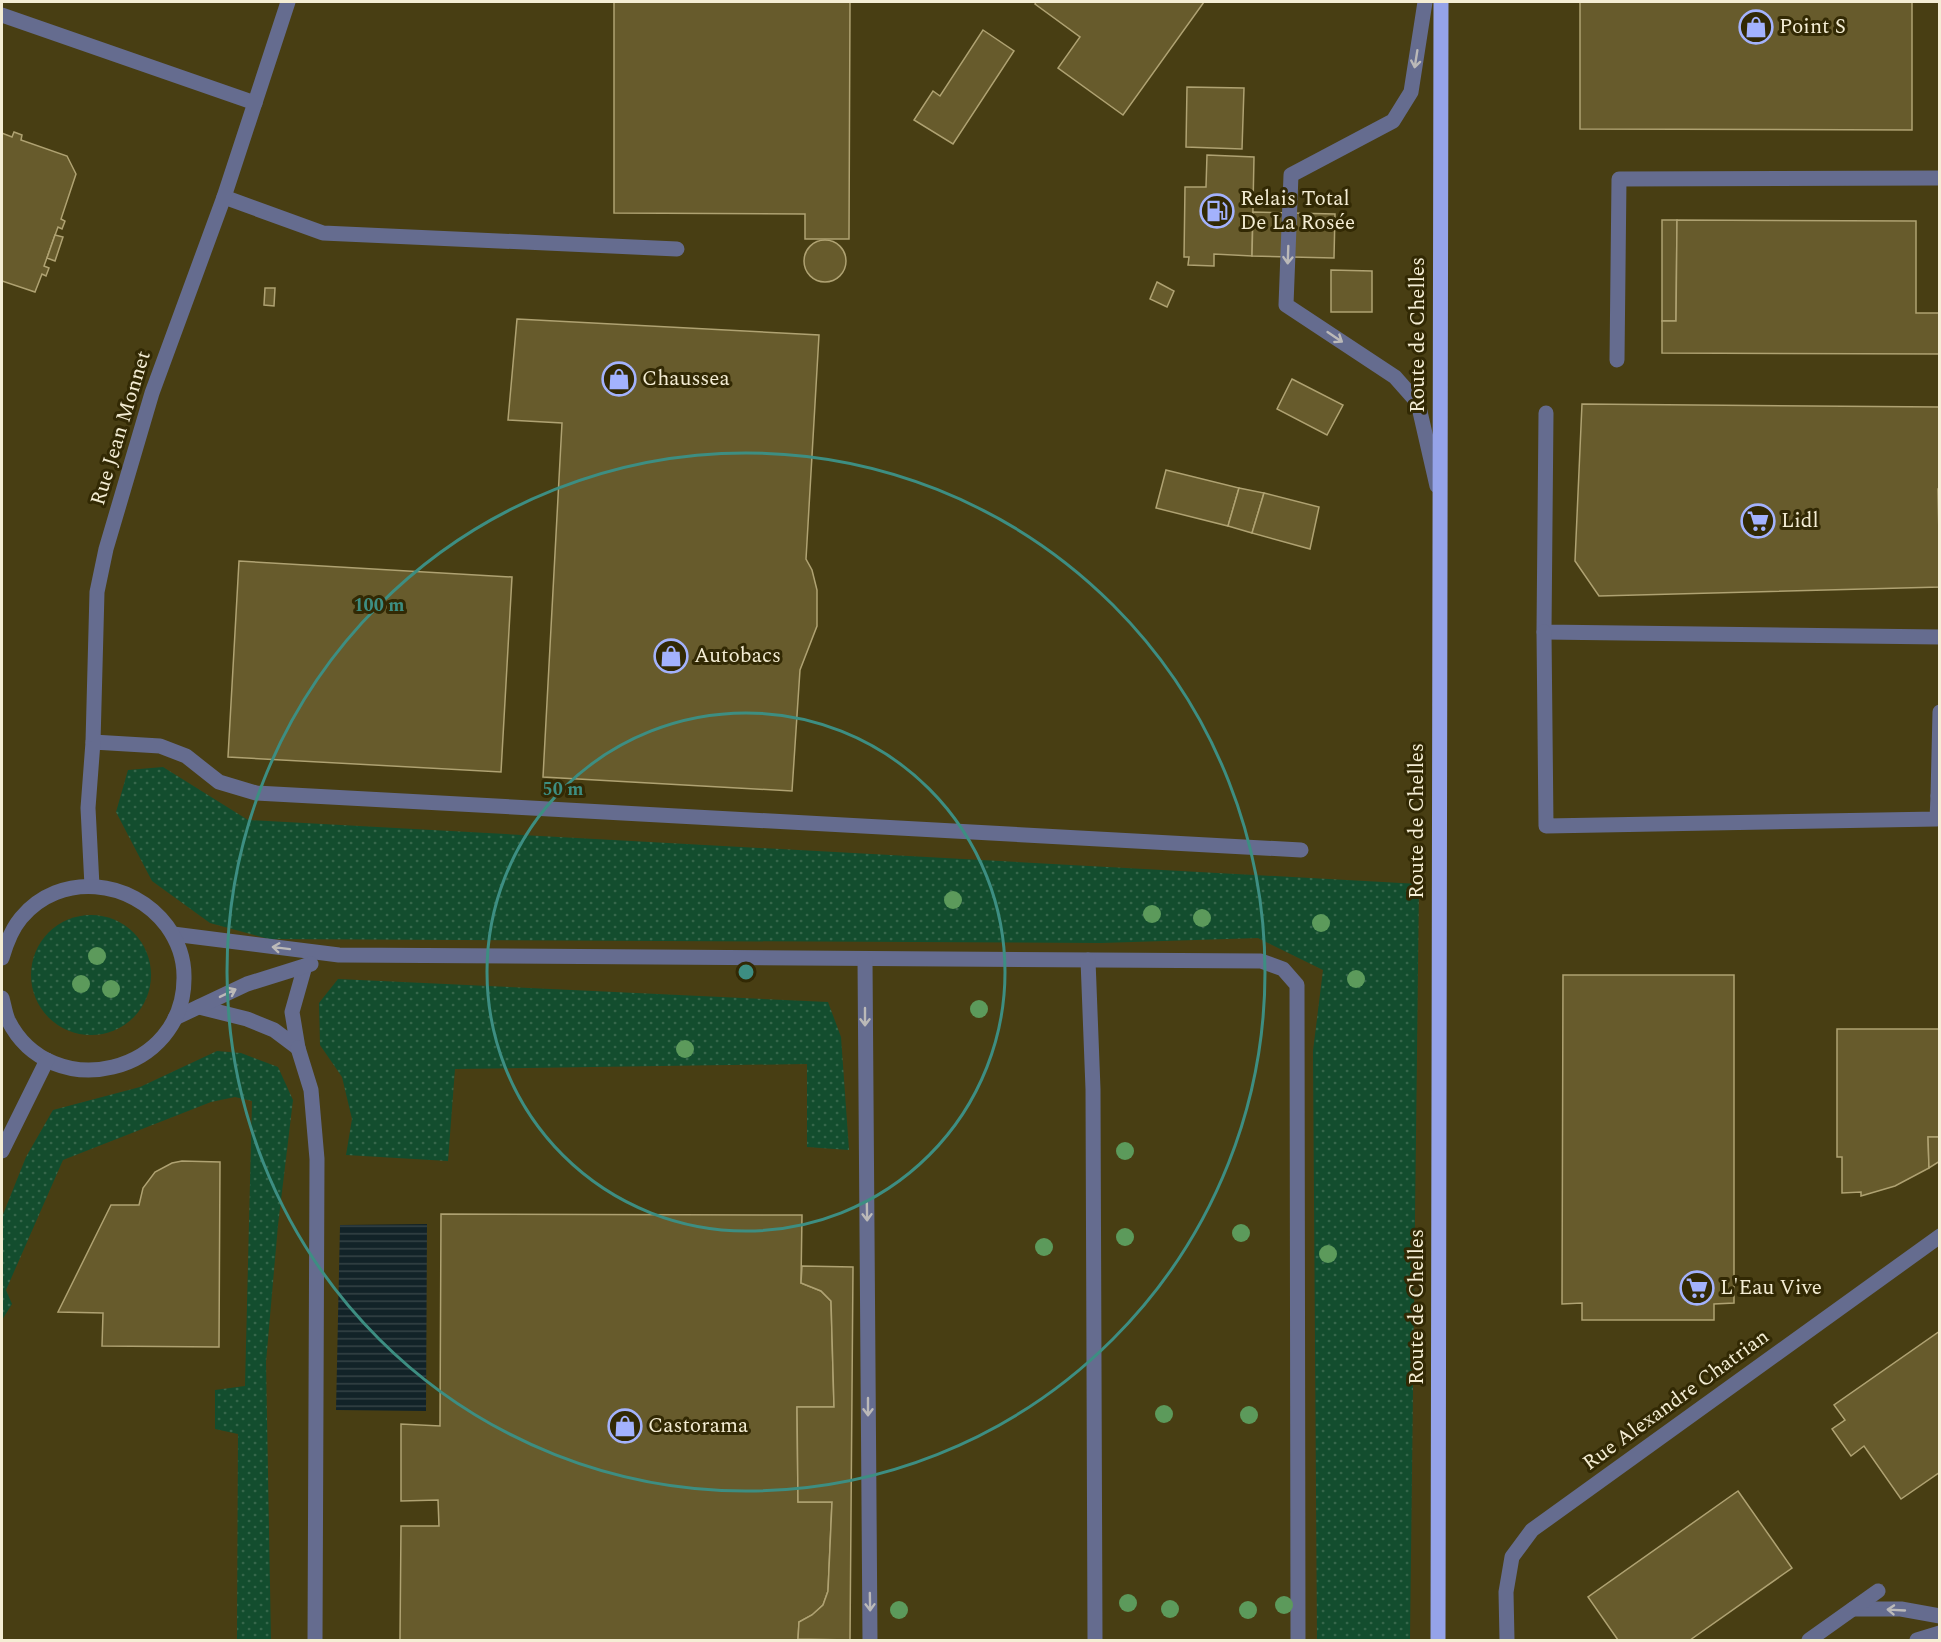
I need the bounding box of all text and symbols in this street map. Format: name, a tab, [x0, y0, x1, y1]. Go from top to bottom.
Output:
shop icon: Point S	[1738, 9, 1774, 45]
place label: Point S	[1779, 11, 1846, 43]
one-way arrow	[1410, 49, 1421, 69]
place label: Relais Total De La Rosée	[1240, 183, 1355, 239]
fuel station icon: Relais Total De La Rosée	[1199, 193, 1235, 229]
one-way arrow	[1283, 244, 1294, 264]
street label: Route de Chelles	[1402, 257, 1434, 413]
one-way arrow	[1326, 331, 1343, 343]
street label: Rue Jean Monnet	[82, 347, 160, 509]
shop icon: Chaussea	[601, 361, 637, 397]
place label: Chaussea	[642, 363, 731, 395]
supermarket icon: Lidl	[1740, 503, 1776, 539]
place label: Lidl	[1781, 505, 1819, 537]
text: 100 m	[353, 592, 405, 619]
shop icon: Autobacs	[653, 638, 689, 674]
place label: Autobacs	[694, 640, 781, 672]
street label: Route de Chelles	[1401, 743, 1433, 899]
text: 50 m	[543, 776, 583, 803]
one-way arrow	[272, 943, 292, 954]
centre of rings	[736, 962, 756, 982]
one-way arrow	[219, 986, 237, 998]
one-way arrow	[859, 1007, 871, 1027]
one-way arrow	[861, 1202, 873, 1222]
street label: Route de Chelles	[1401, 1229, 1433, 1385]
supermarket icon: L'Eau Vive	[1679, 1270, 1715, 1306]
place label: L'Eau Vive	[1720, 1272, 1822, 1304]
street label: Rue Alexandre Chatrian	[1576, 1321, 1776, 1479]
one-way arrow	[862, 1397, 874, 1417]
shop icon: Castorama	[607, 1408, 643, 1444]
place label: Castorama	[648, 1410, 749, 1442]
one-way arrow	[864, 1592, 875, 1612]
one-way arrow	[1887, 1604, 1907, 1615]

